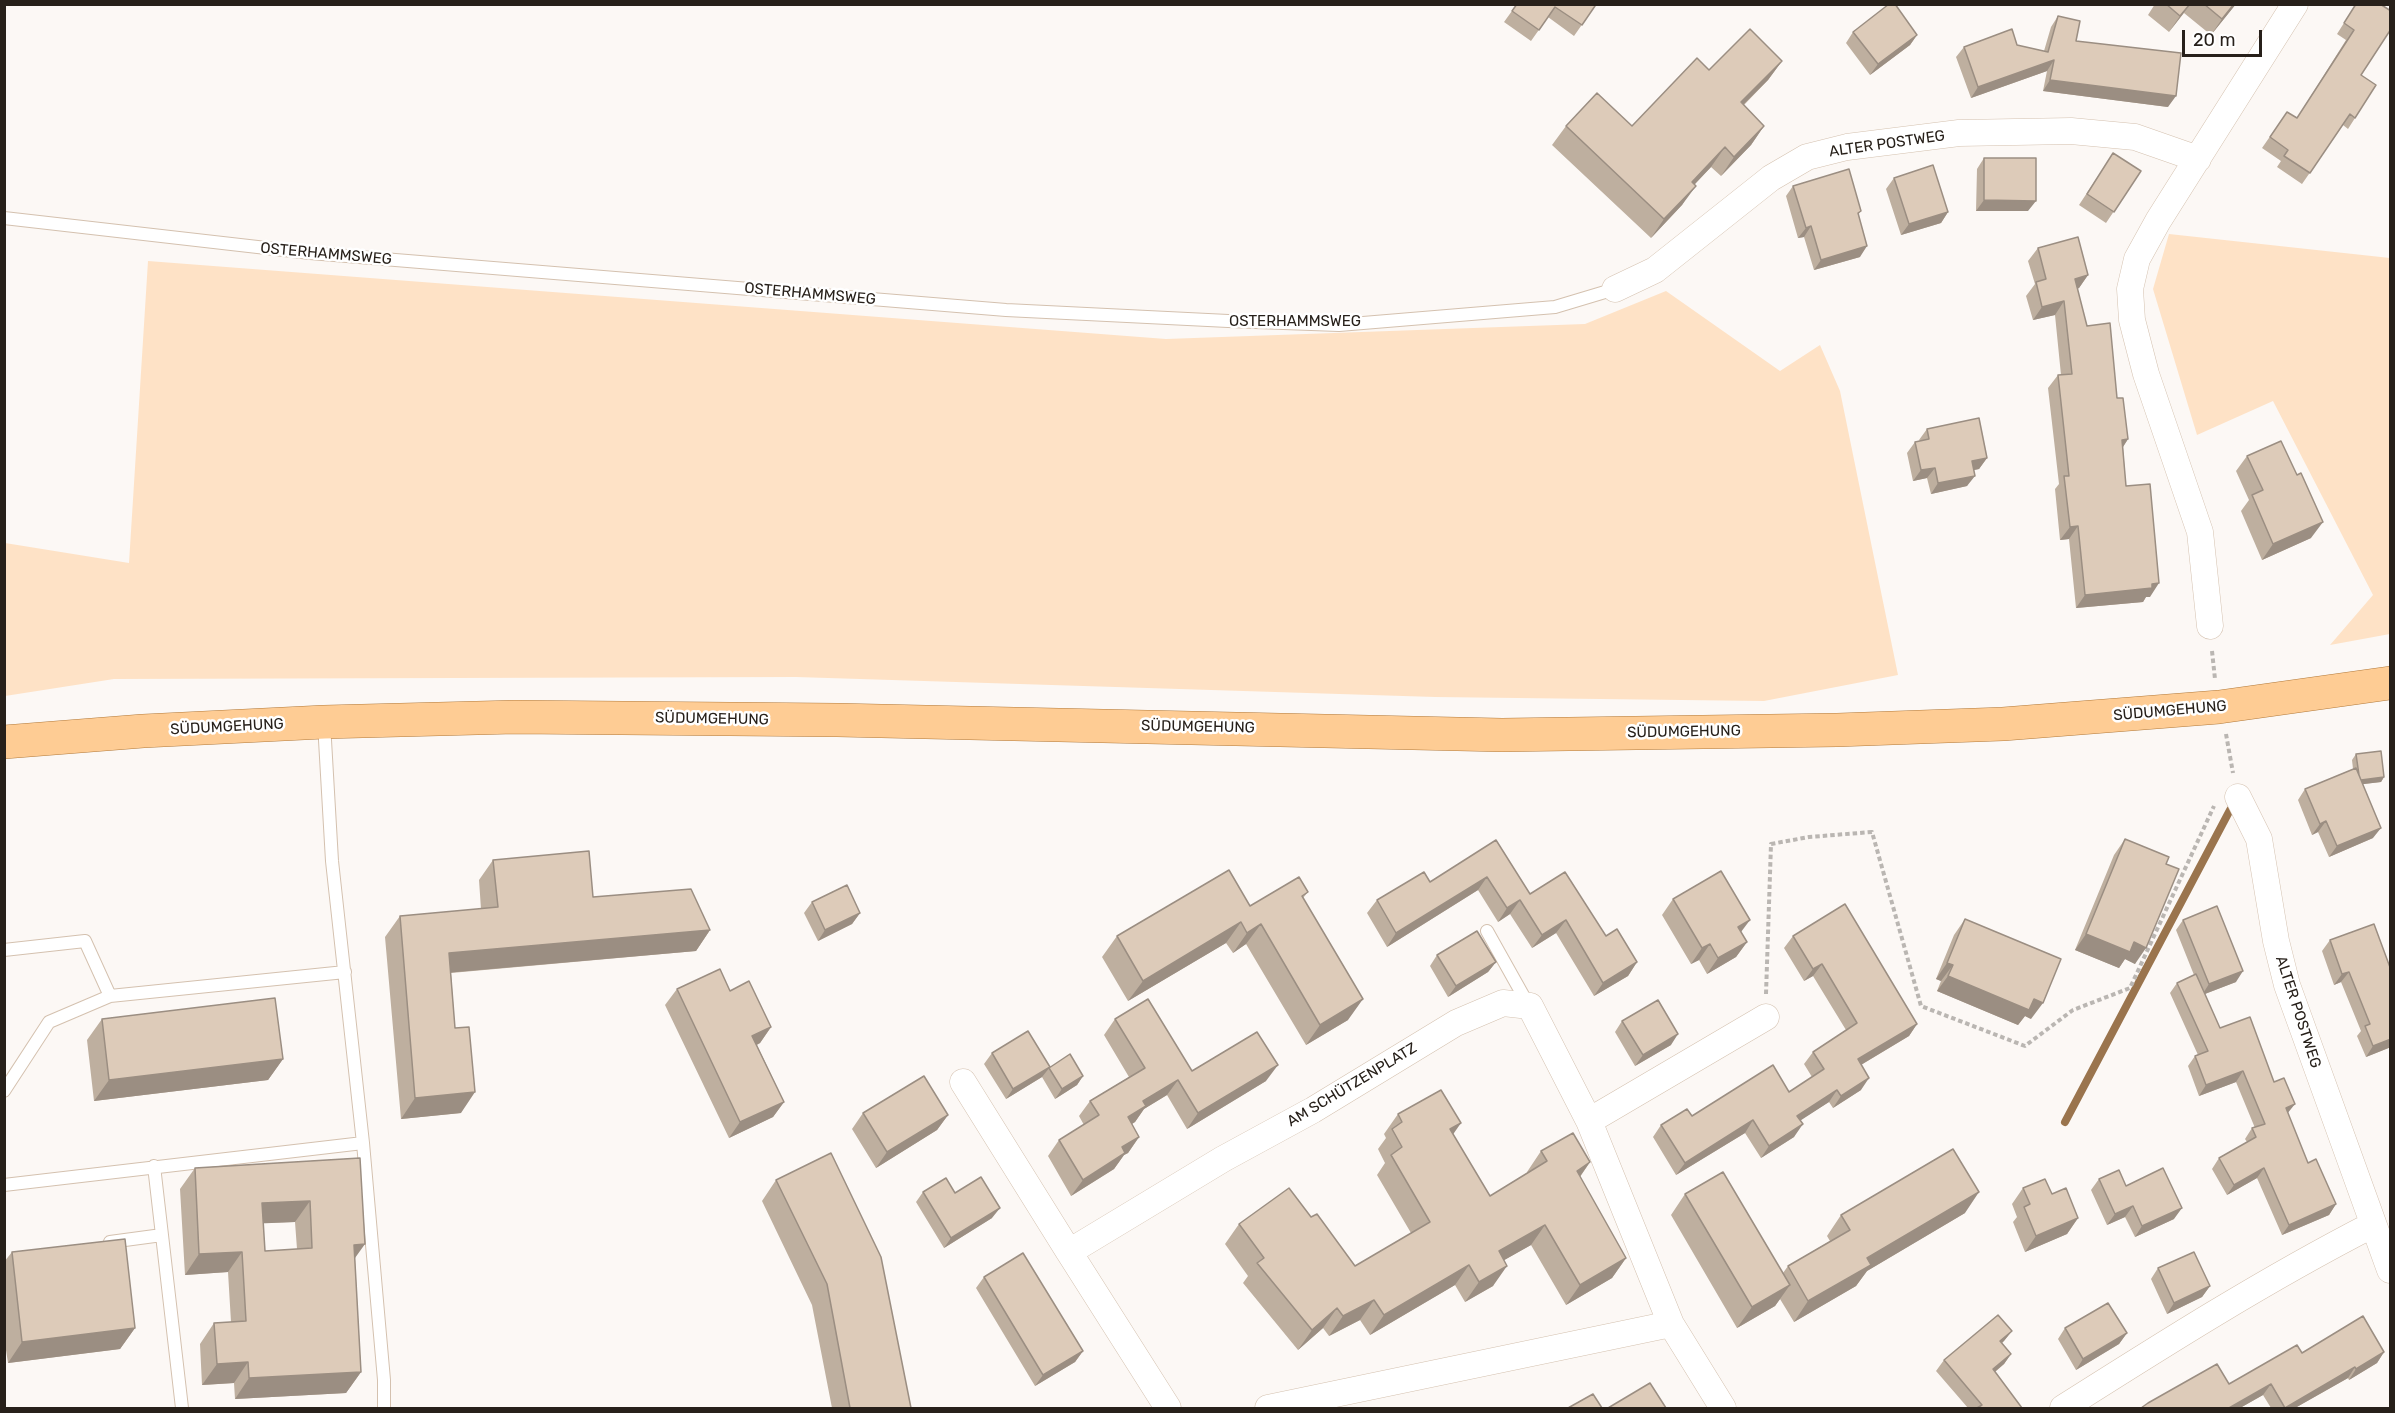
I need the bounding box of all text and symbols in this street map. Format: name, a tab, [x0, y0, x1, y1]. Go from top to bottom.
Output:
scale bar	[2185, 18, 2264, 56]
text: 20 m	[2193, 29, 2235, 51]
street label: ALTER POSTWEG	[1828, 127, 1946, 161]
street label: OSTERHAMMSWEG	[259, 239, 393, 269]
street label: OSTERHAMMSWEG	[743, 279, 877, 309]
street label: OSTERHAMMSWEG	[1229, 313, 1361, 331]
street label: SÜDUMGEHUNG	[2113, 697, 2227, 725]
street label: SÜDUMGEHUNG	[655, 709, 769, 729]
street label: SÜDUMGEHUNG	[170, 715, 284, 739]
street label: SÜDUMGEHUNG	[1141, 717, 1255, 737]
street label: SÜDUMGEHUNG	[1627, 722, 1741, 742]
street label: ALTER POSTWEG	[2271, 954, 2325, 1070]
street label: AM SCHÜTZENPLATZ	[1284, 1039, 1420, 1131]

